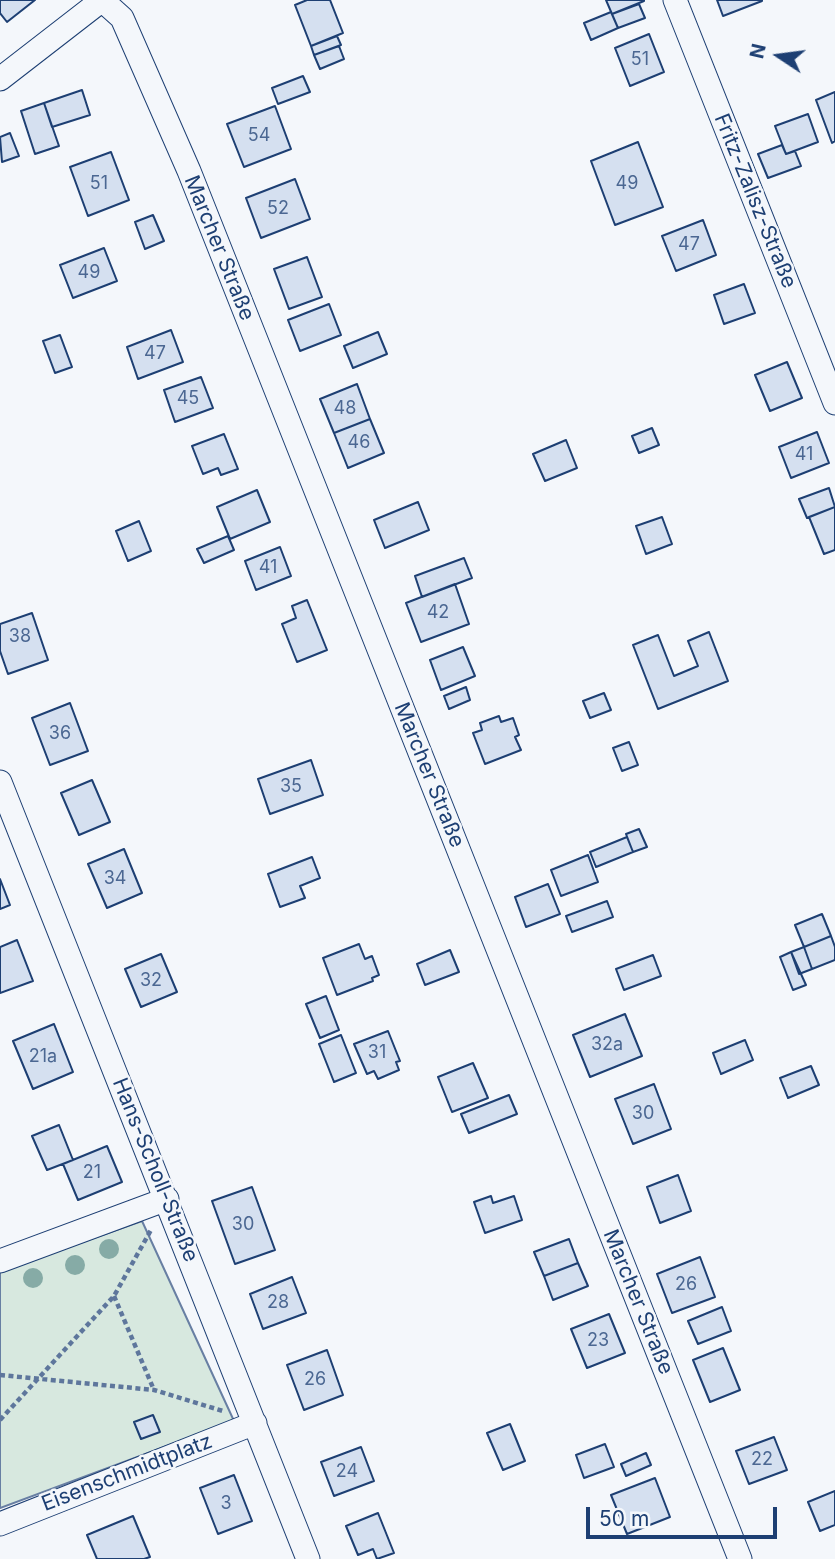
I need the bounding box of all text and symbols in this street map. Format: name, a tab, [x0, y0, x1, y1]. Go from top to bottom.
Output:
north arrow	[744, 21, 814, 91]
text: N	[745, 42, 771, 61]
house number: 51	[631, 49, 649, 71]
street label: Fritz-Zalisz-Straße	[708, 110, 802, 292]
house number: 54	[248, 125, 270, 147]
street label: Marcher Straße	[178, 172, 260, 324]
house number: 51	[90, 173, 108, 195]
house number: 49	[616, 173, 638, 195]
house number: 52	[267, 198, 289, 220]
house number: 47	[678, 234, 700, 256]
house number: 49	[78, 262, 100, 284]
house number: 47	[144, 343, 166, 365]
house number: 45	[177, 388, 199, 410]
house number: 48	[334, 398, 356, 420]
house number: 46	[348, 432, 370, 454]
house number: 41	[795, 444, 813, 466]
house number: 41	[259, 557, 277, 579]
house number: 42	[427, 602, 449, 624]
house number: 38	[9, 626, 31, 648]
street label: Marcher Straße	[388, 699, 470, 851]
house number: 36	[49, 723, 71, 745]
house number: 35	[280, 776, 302, 798]
house number: 34	[104, 868, 126, 890]
house number: 32	[140, 970, 162, 992]
house number: 32a	[591, 1034, 623, 1056]
house number: 31	[368, 1042, 386, 1064]
house number: 21a	[29, 1046, 57, 1068]
street label: Hans-Scholl-Straße	[107, 1074, 203, 1266]
house number: 30	[632, 1103, 654, 1125]
house number: 21	[83, 1162, 101, 1184]
house number: 30	[232, 1214, 254, 1236]
street label: Marcher Straße	[597, 1226, 679, 1378]
house number: 26	[675, 1274, 697, 1296]
house number: 28	[267, 1292, 289, 1314]
house number: 23	[587, 1330, 609, 1352]
house number: 26	[304, 1369, 326, 1391]
street label: Eisenschmidtplatz	[38, 1429, 216, 1517]
house number: 22	[751, 1449, 773, 1471]
house number: 24	[336, 1461, 358, 1483]
scale bar	[590, 1492, 781, 1536]
house number: 3	[220, 1493, 232, 1515]
text: 50 m	[599, 1506, 649, 1531]

